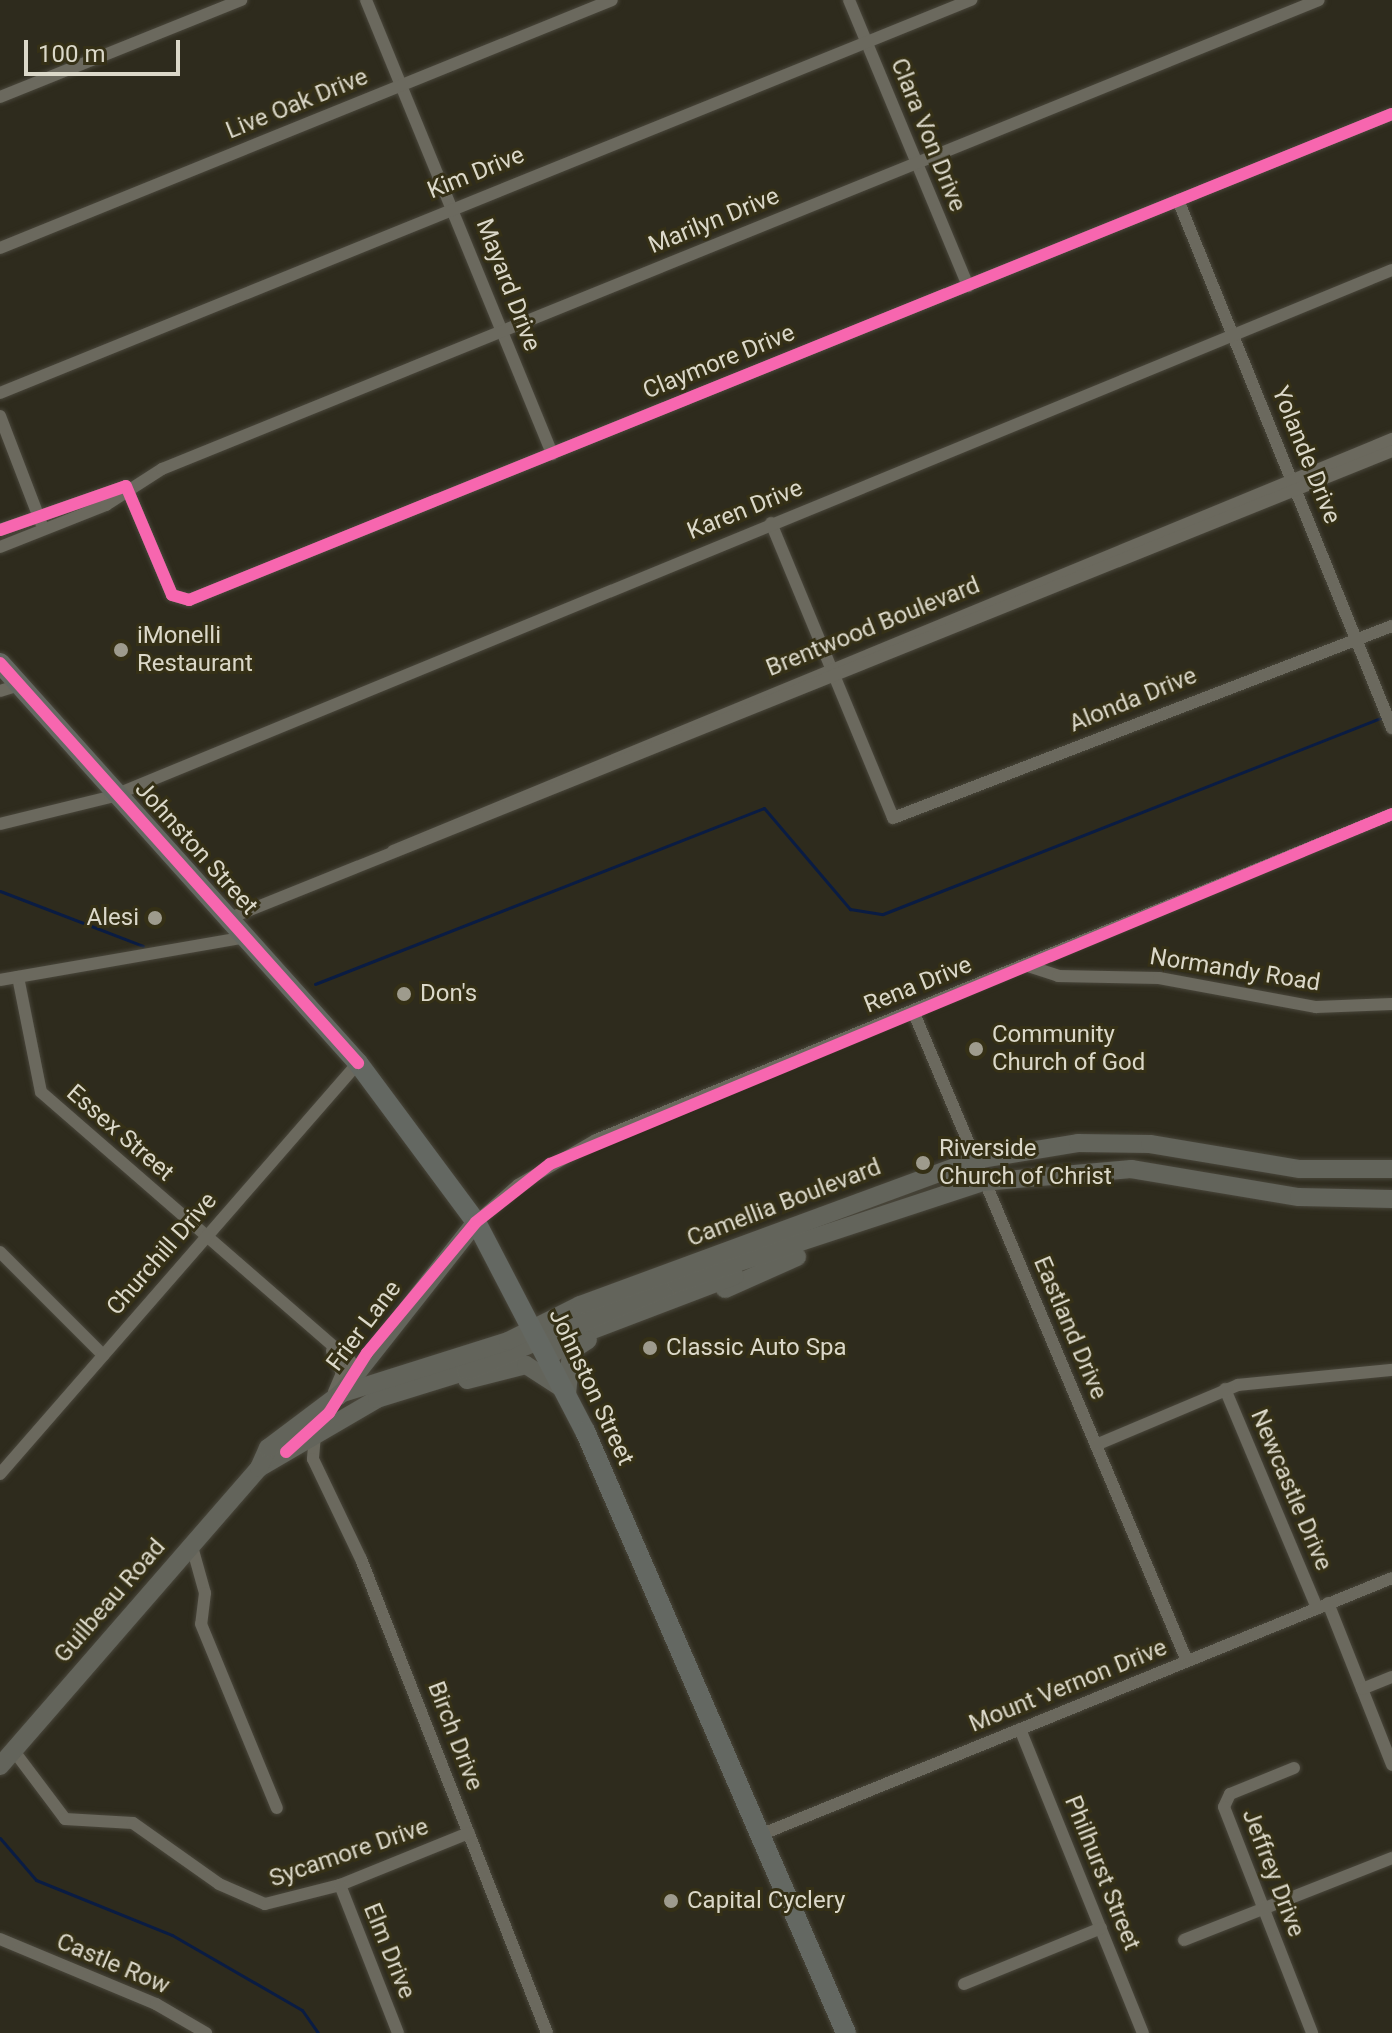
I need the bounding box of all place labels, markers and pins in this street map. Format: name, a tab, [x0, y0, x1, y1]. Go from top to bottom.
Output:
place label: iMonelli Restaurant	[137, 622, 253, 678]
marker: iMonelli Restaurant	[112, 641, 130, 659]
place label: Alesi	[87, 904, 139, 932]
marker: Alesi	[146, 909, 164, 927]
place label: Don's	[420, 980, 477, 1008]
marker: Don's	[395, 985, 413, 1003]
place label: Community Church of God	[992, 1021, 1145, 1077]
marker: Community Church of God	[967, 1040, 985, 1058]
place label: Riverside Church of Christ	[939, 1135, 1112, 1191]
marker: Riverside Church of Christ	[914, 1154, 932, 1172]
place label: Classic Auto Spa	[666, 1334, 846, 1362]
marker: Classic Auto Spa	[641, 1339, 659, 1357]
place label: Capital Cyclery	[687, 1887, 845, 1915]
marker: Capital Cyclery	[662, 1892, 680, 1910]

